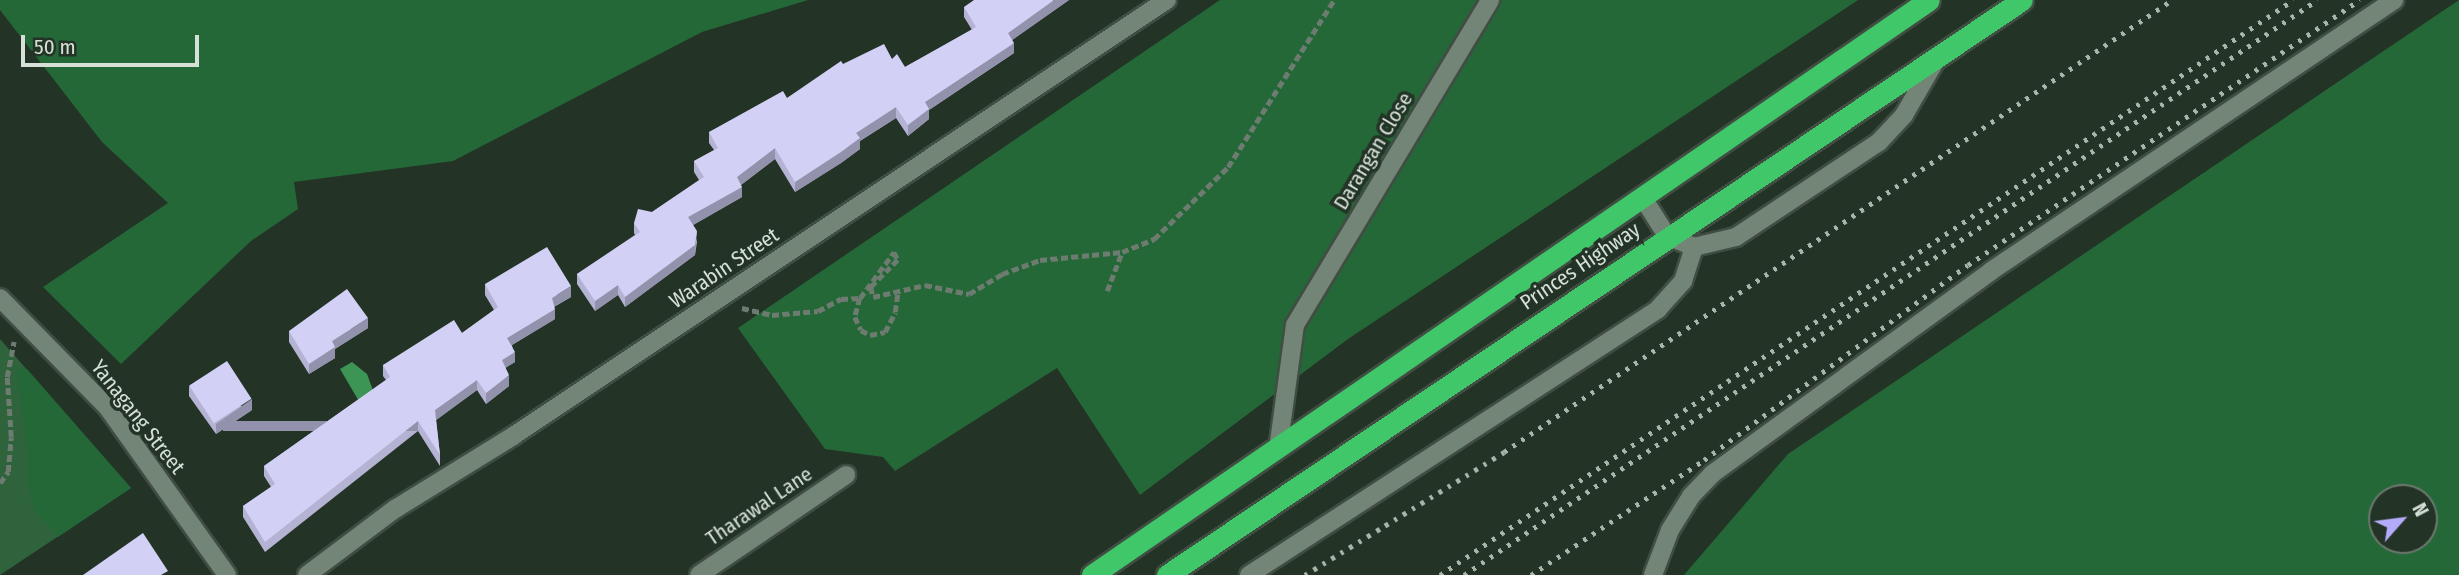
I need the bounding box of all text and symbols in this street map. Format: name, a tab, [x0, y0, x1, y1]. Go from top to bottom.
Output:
scale bar	[24, 21, 203, 65]
text: 50 m	[34, 34, 76, 60]
street label: Darangan Close	[1328, 88, 1418, 214]
street label: Princes Highway	[1515, 217, 1645, 315]
street label: Warabin Street	[665, 222, 783, 314]
street label: Yanagang Street	[86, 355, 190, 479]
street label: Tharawal Lane	[701, 461, 817, 551]
north arrow	[2368, 484, 2438, 554]
text: N	[2407, 499, 2433, 520]

